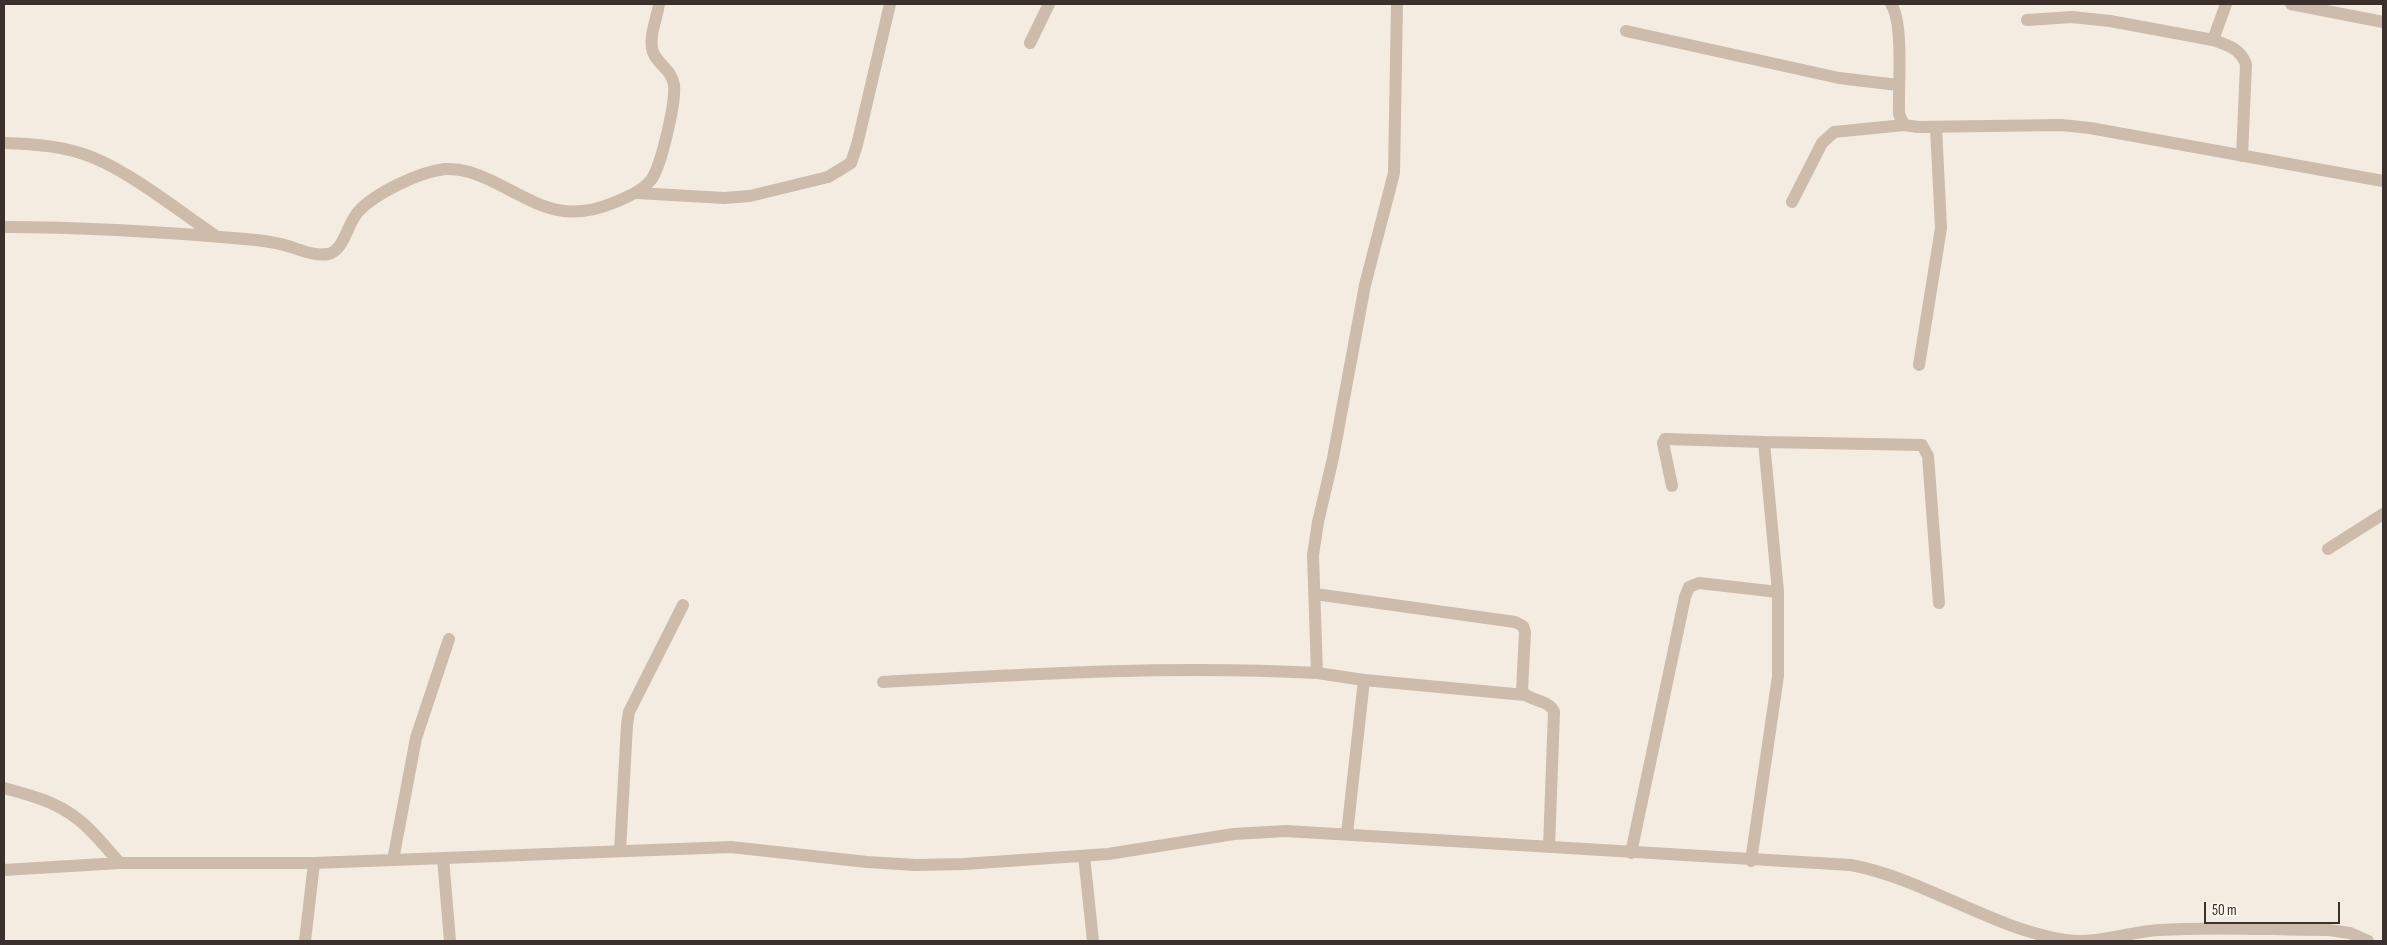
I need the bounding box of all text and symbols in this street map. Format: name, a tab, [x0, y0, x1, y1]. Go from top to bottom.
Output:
scale bar	[2207, 892, 2343, 924]
text: 50 m	[2212, 901, 2237, 920]

